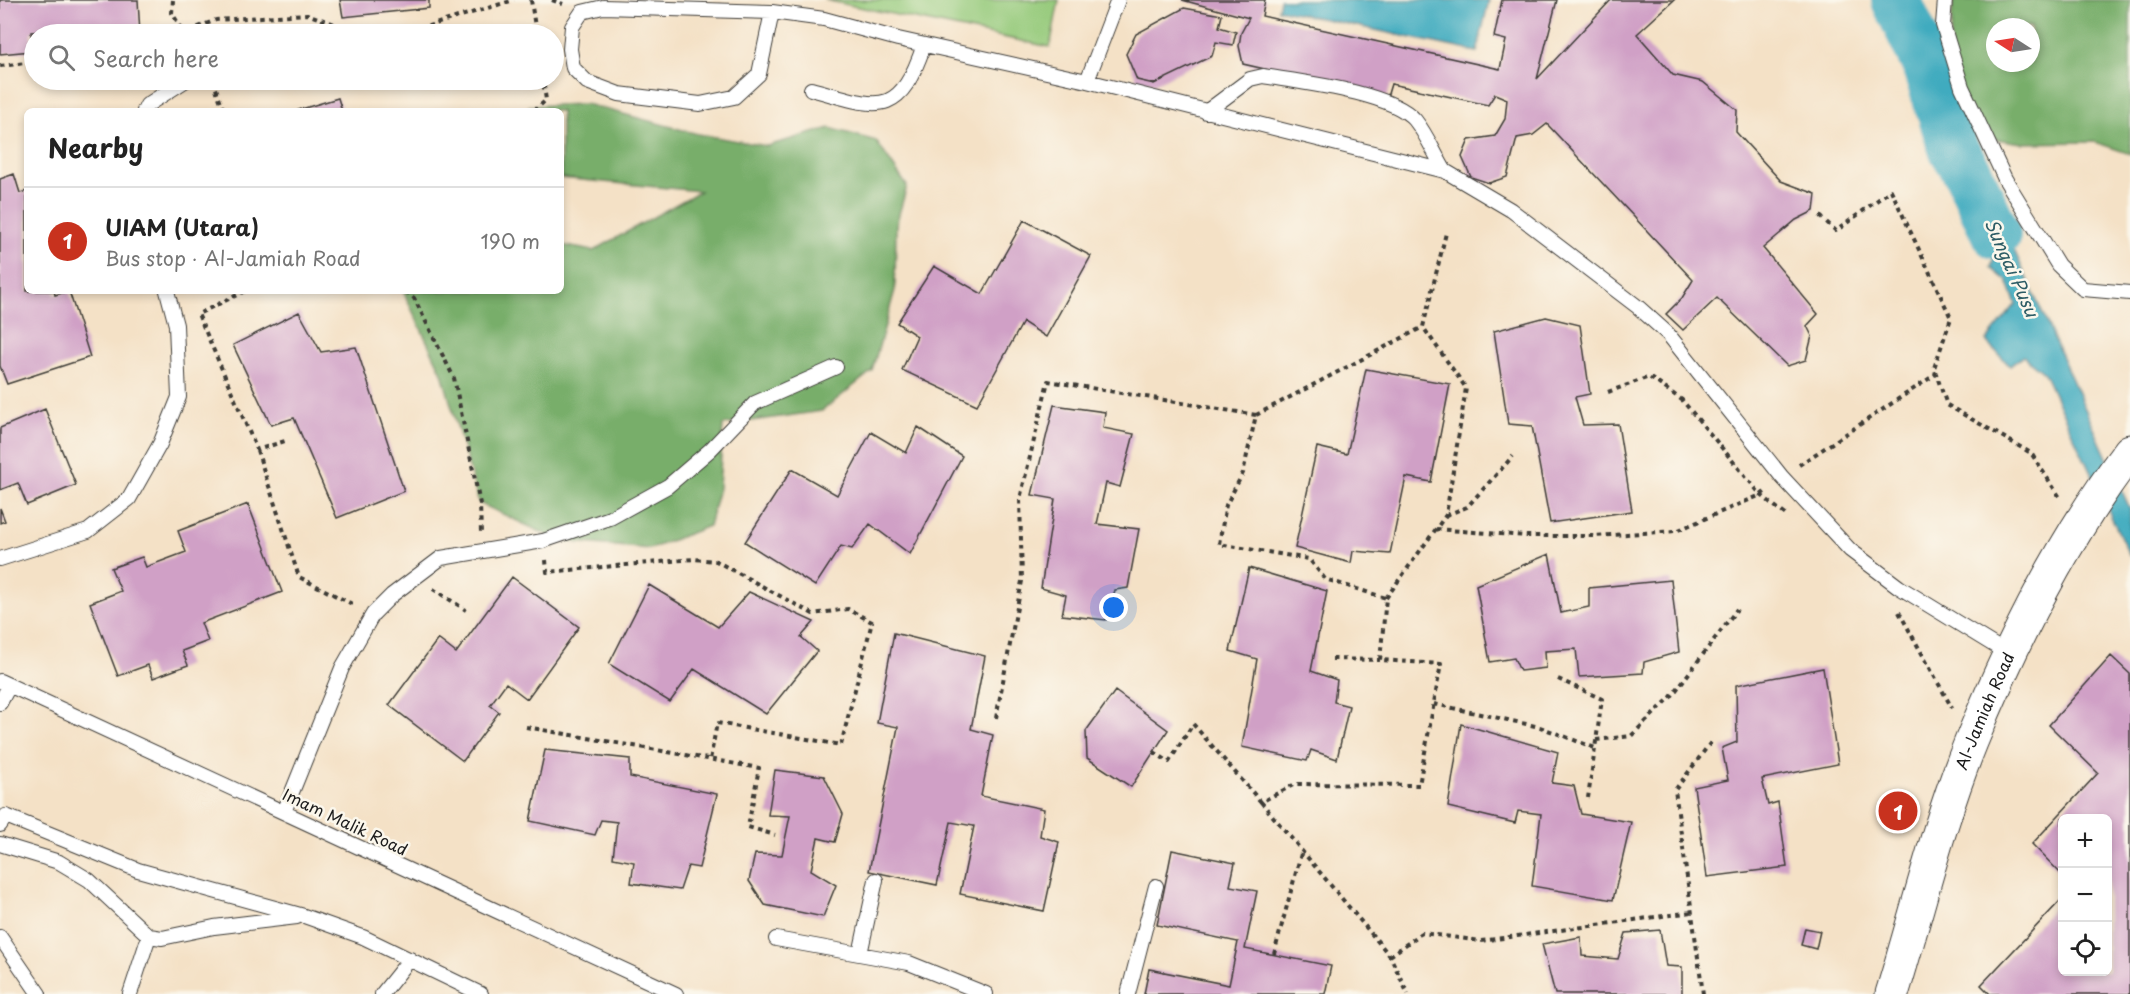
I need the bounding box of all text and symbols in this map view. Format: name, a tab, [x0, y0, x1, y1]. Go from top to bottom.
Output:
north arrow	[1986, 18, 2040, 72]
search box	[24, 24, 564, 90]
icon: search	[45, 41, 78, 74]
text: Search here	[93, 41, 219, 74]
text: Nearby	[48, 128, 143, 167]
text: UIAM (Utara)	[105, 210, 259, 243]
water label: Sungai Pusu	[1979, 214, 2046, 322]
text: 1	[63, 226, 72, 256]
text: 190 m	[481, 226, 540, 256]
text: Bus stop · Al-Jamiah Road	[105, 243, 361, 273]
your location	[1099, 593, 1128, 622]
street label: Al-Jamiah Road	[1948, 648, 2020, 773]
street label: Imam Malik Road	[279, 782, 412, 861]
pin: 1	[1878, 788, 1918, 834]
map controls	[2058, 814, 2112, 976]
button: +	[2058, 814, 2112, 868]
button: −	[2058, 868, 2112, 922]
button: locate	[2058, 922, 2112, 976]

